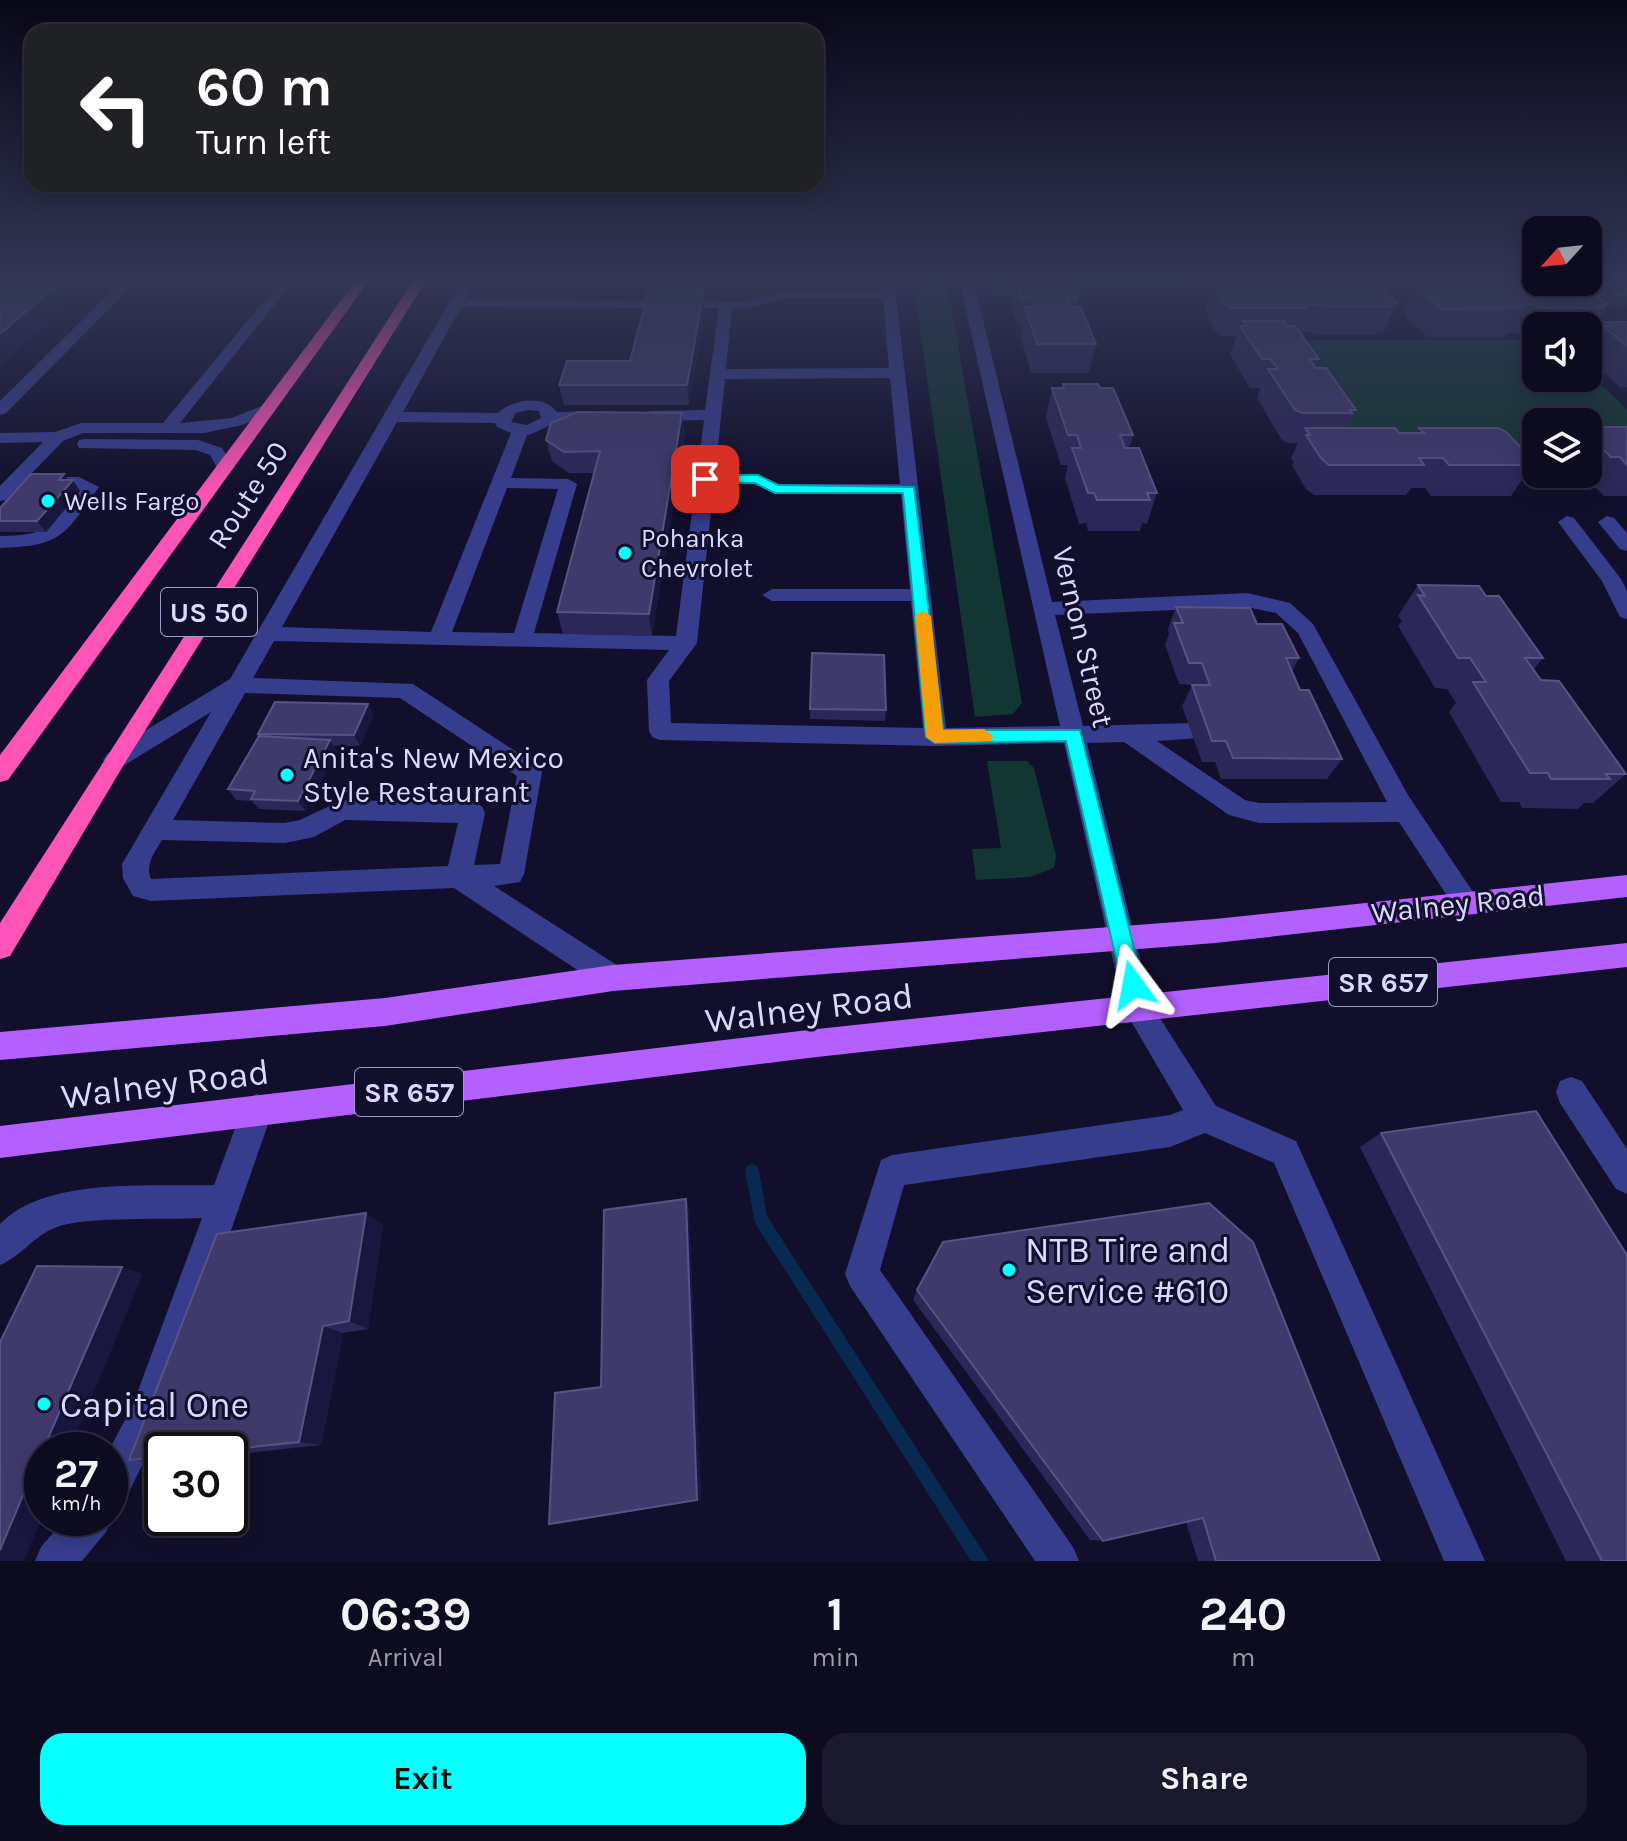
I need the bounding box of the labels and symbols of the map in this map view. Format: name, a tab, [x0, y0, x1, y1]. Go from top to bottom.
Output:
north arrow	[1522, 216, 1602, 296]
street label: Route 50	[200, 434, 296, 556]
pin	[671, 445, 739, 513]
place label: Wells Fargo	[64, 486, 199, 517]
marker: Wells Fargo	[39, 492, 57, 510]
place label: Pohanka Chevrolet	[641, 523, 753, 584]
street label: Vernon Street	[1045, 543, 1121, 731]
marker: Pohanka Chevrolet	[616, 544, 634, 562]
road number: US 50	[161, 588, 257, 636]
place label: Anita's New Mexico Style Restaurant	[303, 740, 564, 810]
marker: Anita's New Mexico Style Restaurant	[278, 766, 296, 784]
street label: Walney Road	[1369, 877, 1547, 931]
position arrow	[1091, 943, 1175, 1027]
road number: SR 657	[1329, 958, 1437, 1006]
street label: Walney Road	[703, 974, 916, 1042]
street label: Walney Road	[59, 1050, 272, 1118]
road number: SR 657	[355, 1068, 463, 1116]
place label: NTB Tire and Service #610	[1025, 1229, 1230, 1312]
marker: NTB Tire and Service #610	[1000, 1261, 1018, 1279]
place label: Capital One	[60, 1384, 249, 1426]
marker: Capital One	[35, 1395, 53, 1413]
speed limit sign: 30	[144, 1432, 248, 1536]

